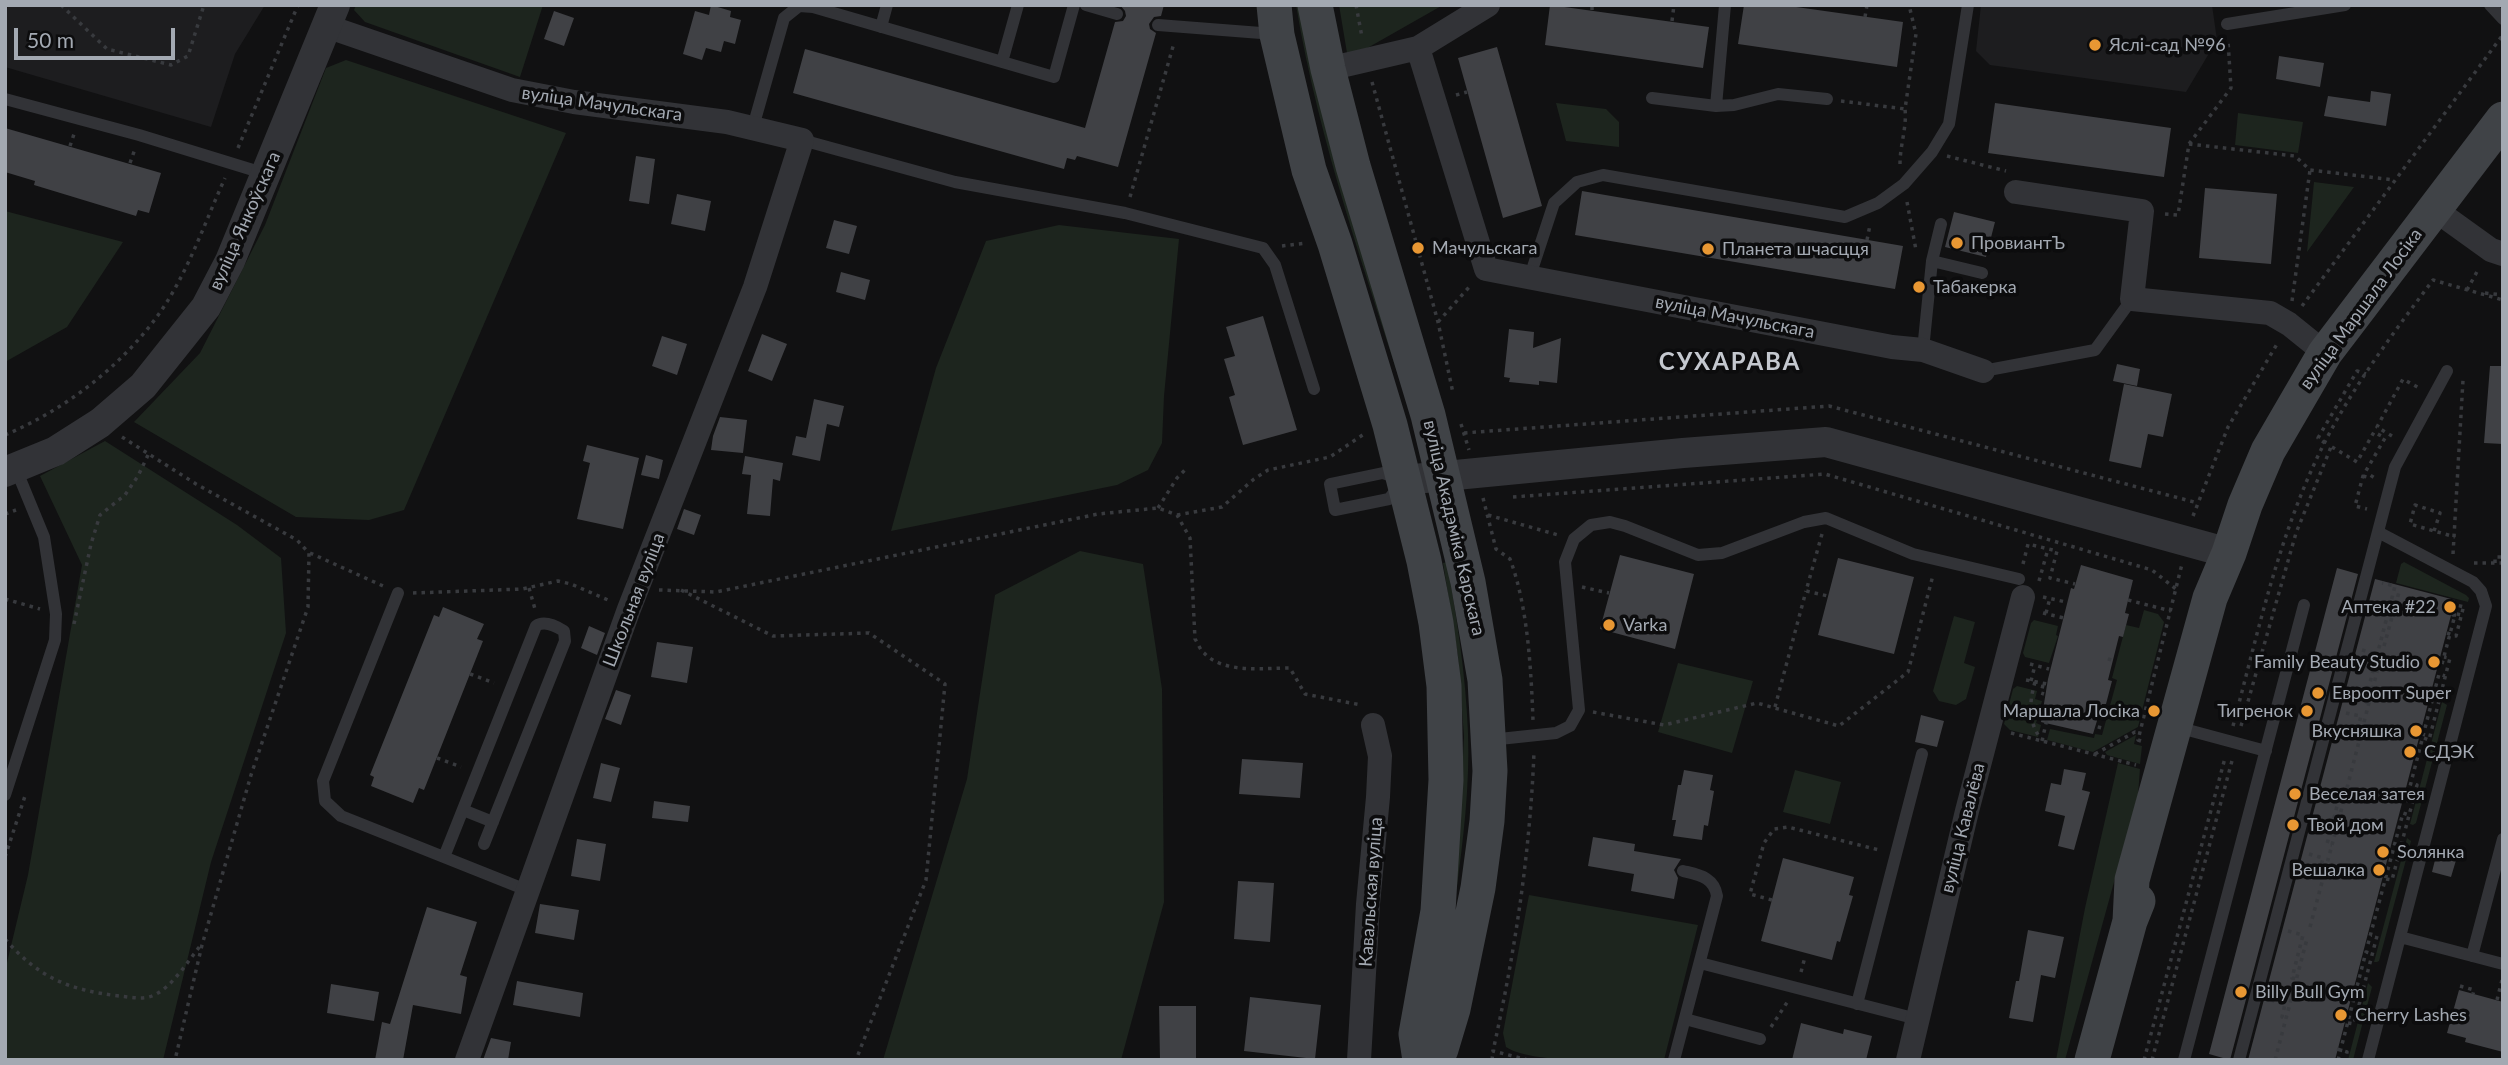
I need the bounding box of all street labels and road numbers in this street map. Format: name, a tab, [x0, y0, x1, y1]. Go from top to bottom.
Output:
street label: вуліца Мачульскага	[520, 82, 684, 126]
street label: вуліца Янкоўскага	[205, 148, 285, 294]
street label: вуліца Маршала Лосіка	[2295, 224, 2427, 394]
street label: вуліца Мачульскага	[1654, 291, 1816, 343]
street label: вуліца Акадэміка Карскага	[1419, 418, 1489, 638]
street label: Школьная вуліца	[599, 530, 669, 670]
street label: вуліца Кавалёва	[1936, 761, 1990, 895]
street label: Кавальская вуліца	[1355, 816, 1387, 968]

